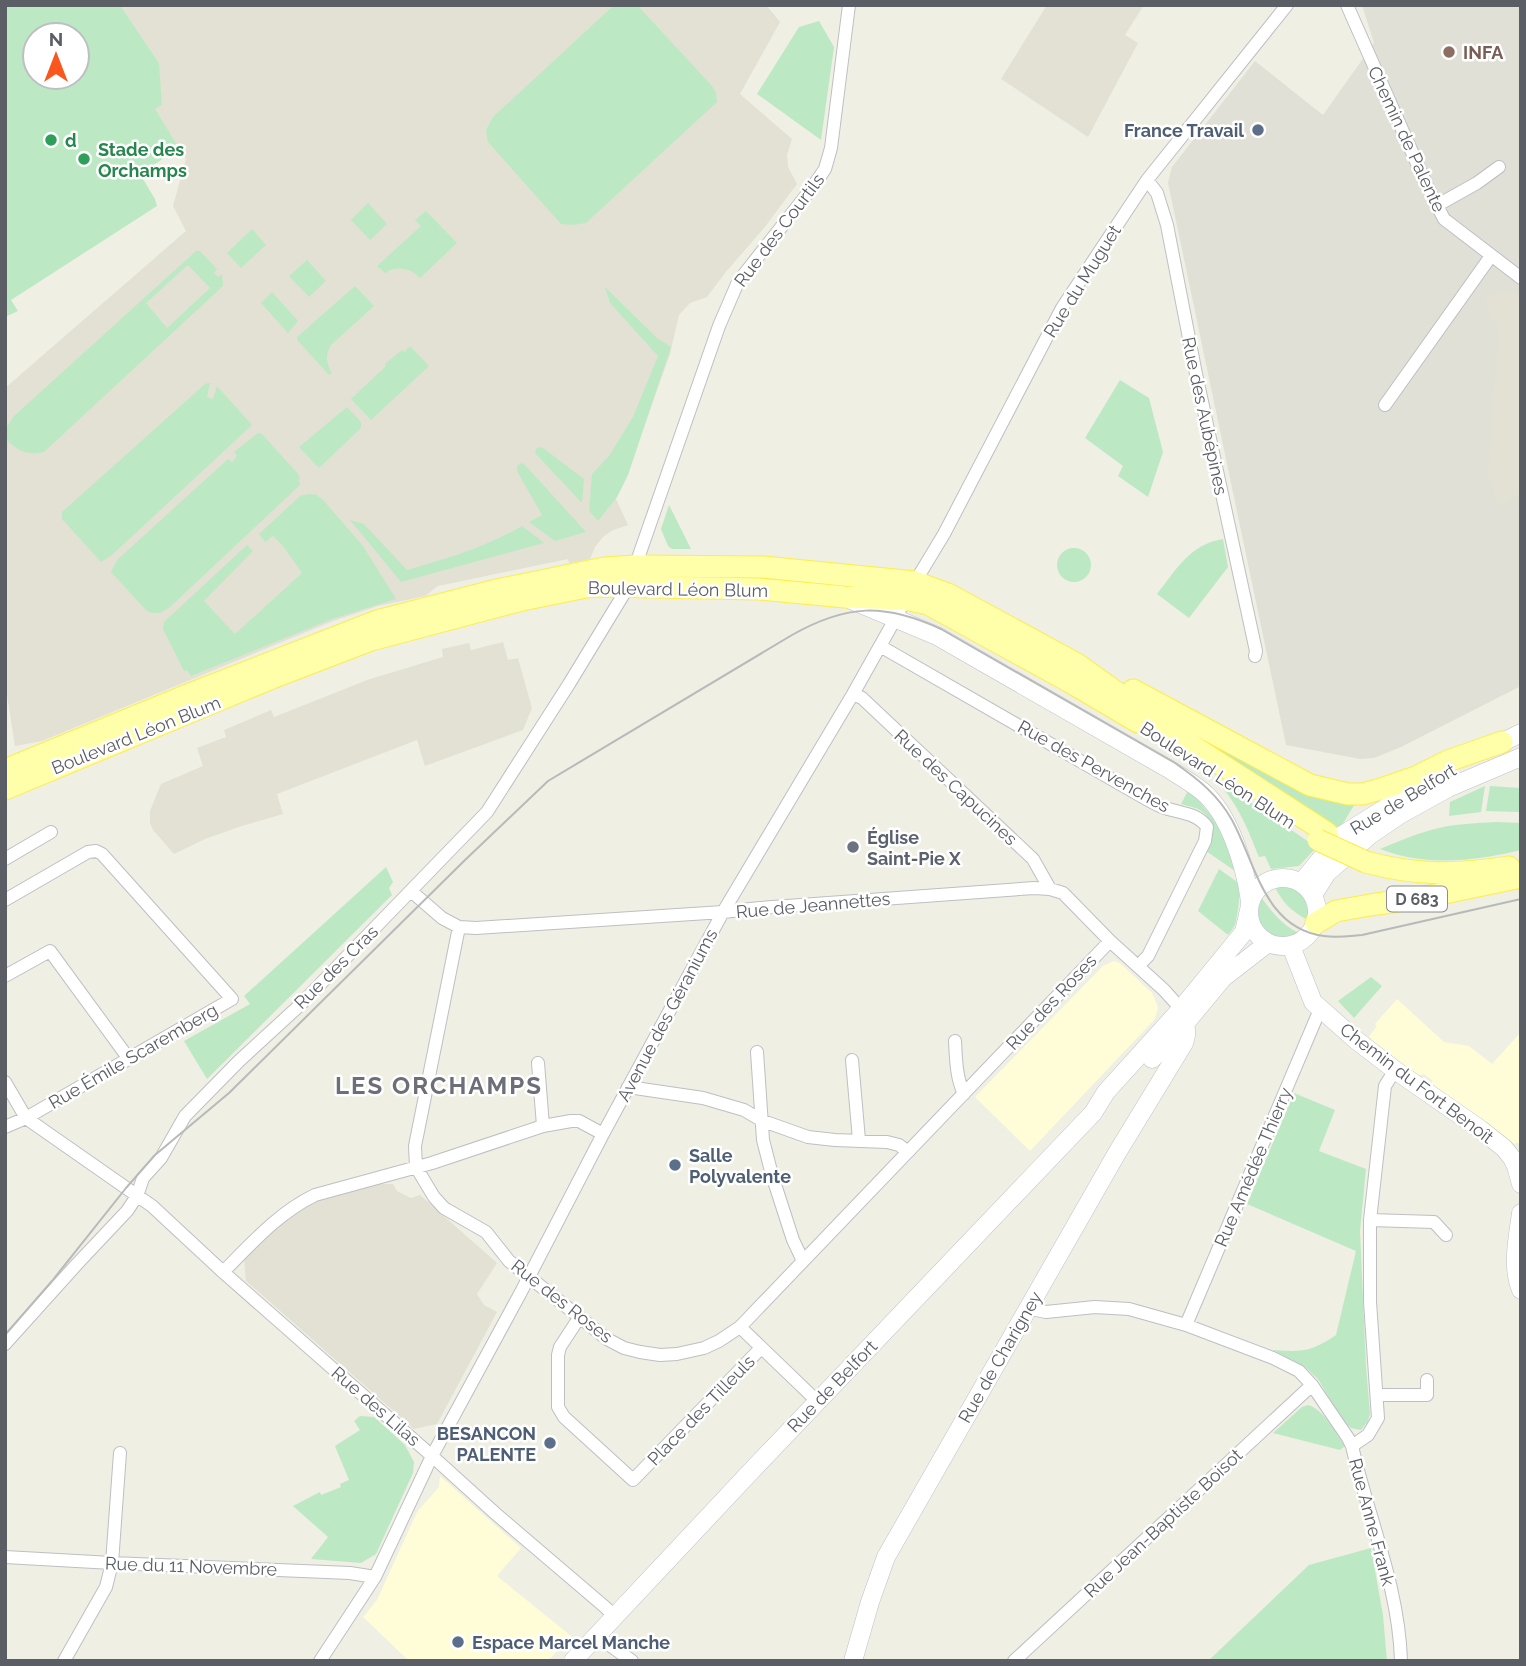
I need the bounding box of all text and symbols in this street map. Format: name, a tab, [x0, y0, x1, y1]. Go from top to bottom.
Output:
north arrow	[21, 21, 91, 91]
text: N	[49, 28, 63, 50]
place label: INFA	[1463, 42, 1504, 63]
marker: INFA	[1441, 44, 1457, 60]
street label: Chemin de Palente	[1364, 63, 1450, 216]
place label: France Travail	[1124, 120, 1244, 141]
marker: France Travail	[1250, 122, 1266, 138]
place label: d	[65, 130, 77, 151]
marker: d	[43, 132, 59, 148]
place label: Stade des Orchamps	[98, 139, 187, 181]
marker: Stade des Orchamps	[76, 151, 92, 167]
street label: Rue des Courtils	[730, 169, 829, 291]
street label: Rue du Muguet	[1039, 221, 1125, 341]
street label: Rue des Aubépines	[1178, 335, 1232, 497]
street label: Boulevard Léon Blum	[588, 577, 768, 601]
street label: Boulevard Léon Blum	[48, 691, 224, 779]
street label: Rue des Pervenches	[1014, 716, 1174, 817]
street label: Boulevard Léon Blum	[1137, 717, 1299, 833]
street label: Rue des Capucines	[890, 725, 1022, 849]
street label: Rue de Belfort	[1346, 759, 1460, 839]
place label: Église Saint-Pie X	[867, 827, 961, 869]
marker: Église Saint-Pie X	[845, 839, 861, 855]
road number: D 683	[1387, 886, 1447, 911]
street label: Rue de Jeannettes	[735, 888, 891, 922]
street label: Rue des Cras	[290, 921, 382, 1013]
street label: Avenue des Géraniums	[612, 925, 722, 1105]
street label: Rue des Roses	[1002, 950, 1101, 1054]
street label: Rue Émile Scaremberg	[44, 998, 221, 1113]
street label: Chemin du Fort Benoît	[1336, 1018, 1498, 1148]
district label: LES ORCHAMPS	[335, 1071, 543, 1100]
street label: Rue Amédée Thierry	[1210, 1084, 1296, 1250]
place label: Salle Polyvalente	[689, 1145, 791, 1187]
marker: Salle Polyvalente	[667, 1157, 683, 1173]
street label: Rue des Roses	[507, 1255, 617, 1347]
street label: Rue de Charigney	[954, 1287, 1046, 1427]
street label: Rue de Belfort	[783, 1336, 881, 1436]
street label: Place des Tilleuls	[643, 1350, 759, 1469]
street label: Rue des Lilas	[327, 1362, 425, 1450]
place label: BESANCON PALENTE	[437, 1423, 536, 1465]
marker: BESANCON PALENTE	[542, 1435, 558, 1451]
street label: Rue Jean-Baptiste Boisot	[1080, 1444, 1246, 1602]
street label: Rue Anne Frank	[1345, 1456, 1399, 1589]
street label: Rue du 11 Novembre	[105, 1553, 278, 1580]
place label: Espace Marcel Manche	[472, 1632, 670, 1653]
marker: Espace Marcel Manche	[450, 1634, 466, 1650]

